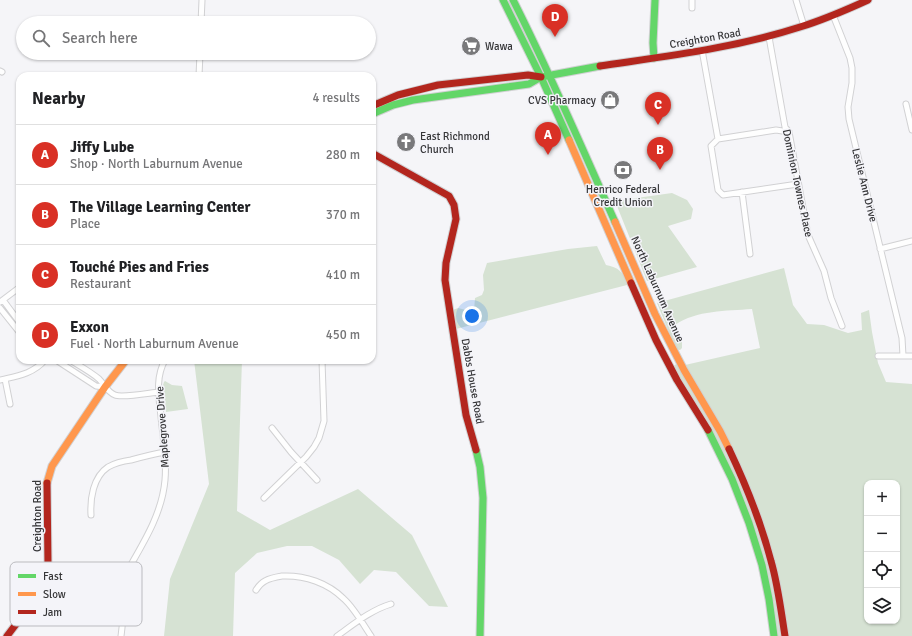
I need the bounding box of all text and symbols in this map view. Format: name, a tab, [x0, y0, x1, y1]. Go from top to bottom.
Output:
pin: D	[542, 4, 568, 37]
search box	[16, 16, 376, 60]
street label: Creighton Road	[668, 26, 742, 51]
icon: search	[30, 27, 52, 49]
text: Search here	[62, 29, 138, 47]
supermarket icon: Wawa	[460, 35, 482, 57]
place label: Wawa	[485, 40, 513, 53]
text: Nearby	[32, 88, 85, 109]
shop icon: CVS Pharmacy	[599, 89, 621, 111]
text: 4 results	[312, 90, 360, 106]
pin: C	[645, 92, 671, 125]
place label: CVS Pharmacy	[528, 94, 597, 107]
pin: A	[535, 122, 561, 155]
street label: Dominion Townes Place	[780, 128, 815, 238]
place label: East Richmond Church	[420, 130, 490, 156]
church icon: East Richmond Church	[395, 131, 417, 153]
pin: B	[647, 137, 673, 170]
text: Jiffy Lube	[70, 138, 134, 156]
text: A	[41, 147, 49, 163]
text: 280 m	[326, 147, 360, 163]
street label: Leslie Ann Drive	[849, 147, 880, 223]
text: Shop · North Laburnum Avenue	[70, 156, 243, 172]
bank icon: Henrico Federal Credit Union	[612, 159, 634, 181]
place label: Henrico Federal Credit Union	[586, 183, 660, 209]
text: The Village Learning Center	[70, 198, 250, 216]
text: B	[41, 207, 49, 223]
text: 370 m	[326, 207, 360, 223]
text: Place	[70, 216, 100, 232]
street label: North Laburnum Avenue	[628, 234, 687, 344]
text: Touché Pies and Fries	[70, 258, 209, 276]
text: C	[41, 267, 49, 283]
text: 410 m	[326, 267, 360, 283]
text: Restaurant	[70, 276, 131, 292]
your location	[462, 306, 482, 326]
text: Exxon	[70, 318, 109, 336]
text: D	[41, 327, 49, 343]
text: 450 m	[326, 327, 360, 343]
text: Fuel · North Laburnum Avenue	[70, 336, 239, 352]
street label: Dabbs House Road	[459, 337, 486, 425]
street label: Maplegrove Drive	[153, 386, 172, 468]
street label: Creighton Road	[31, 480, 44, 552]
map controls	[864, 480, 900, 624]
button: +	[864, 480, 900, 516]
button: −	[864, 516, 900, 552]
button: locate	[864, 552, 900, 588]
legend	[10, 562, 142, 626]
text: Fast	[43, 570, 63, 583]
text: Slow	[43, 588, 66, 601]
button: layers	[864, 588, 900, 624]
text: Jam	[43, 606, 62, 619]

